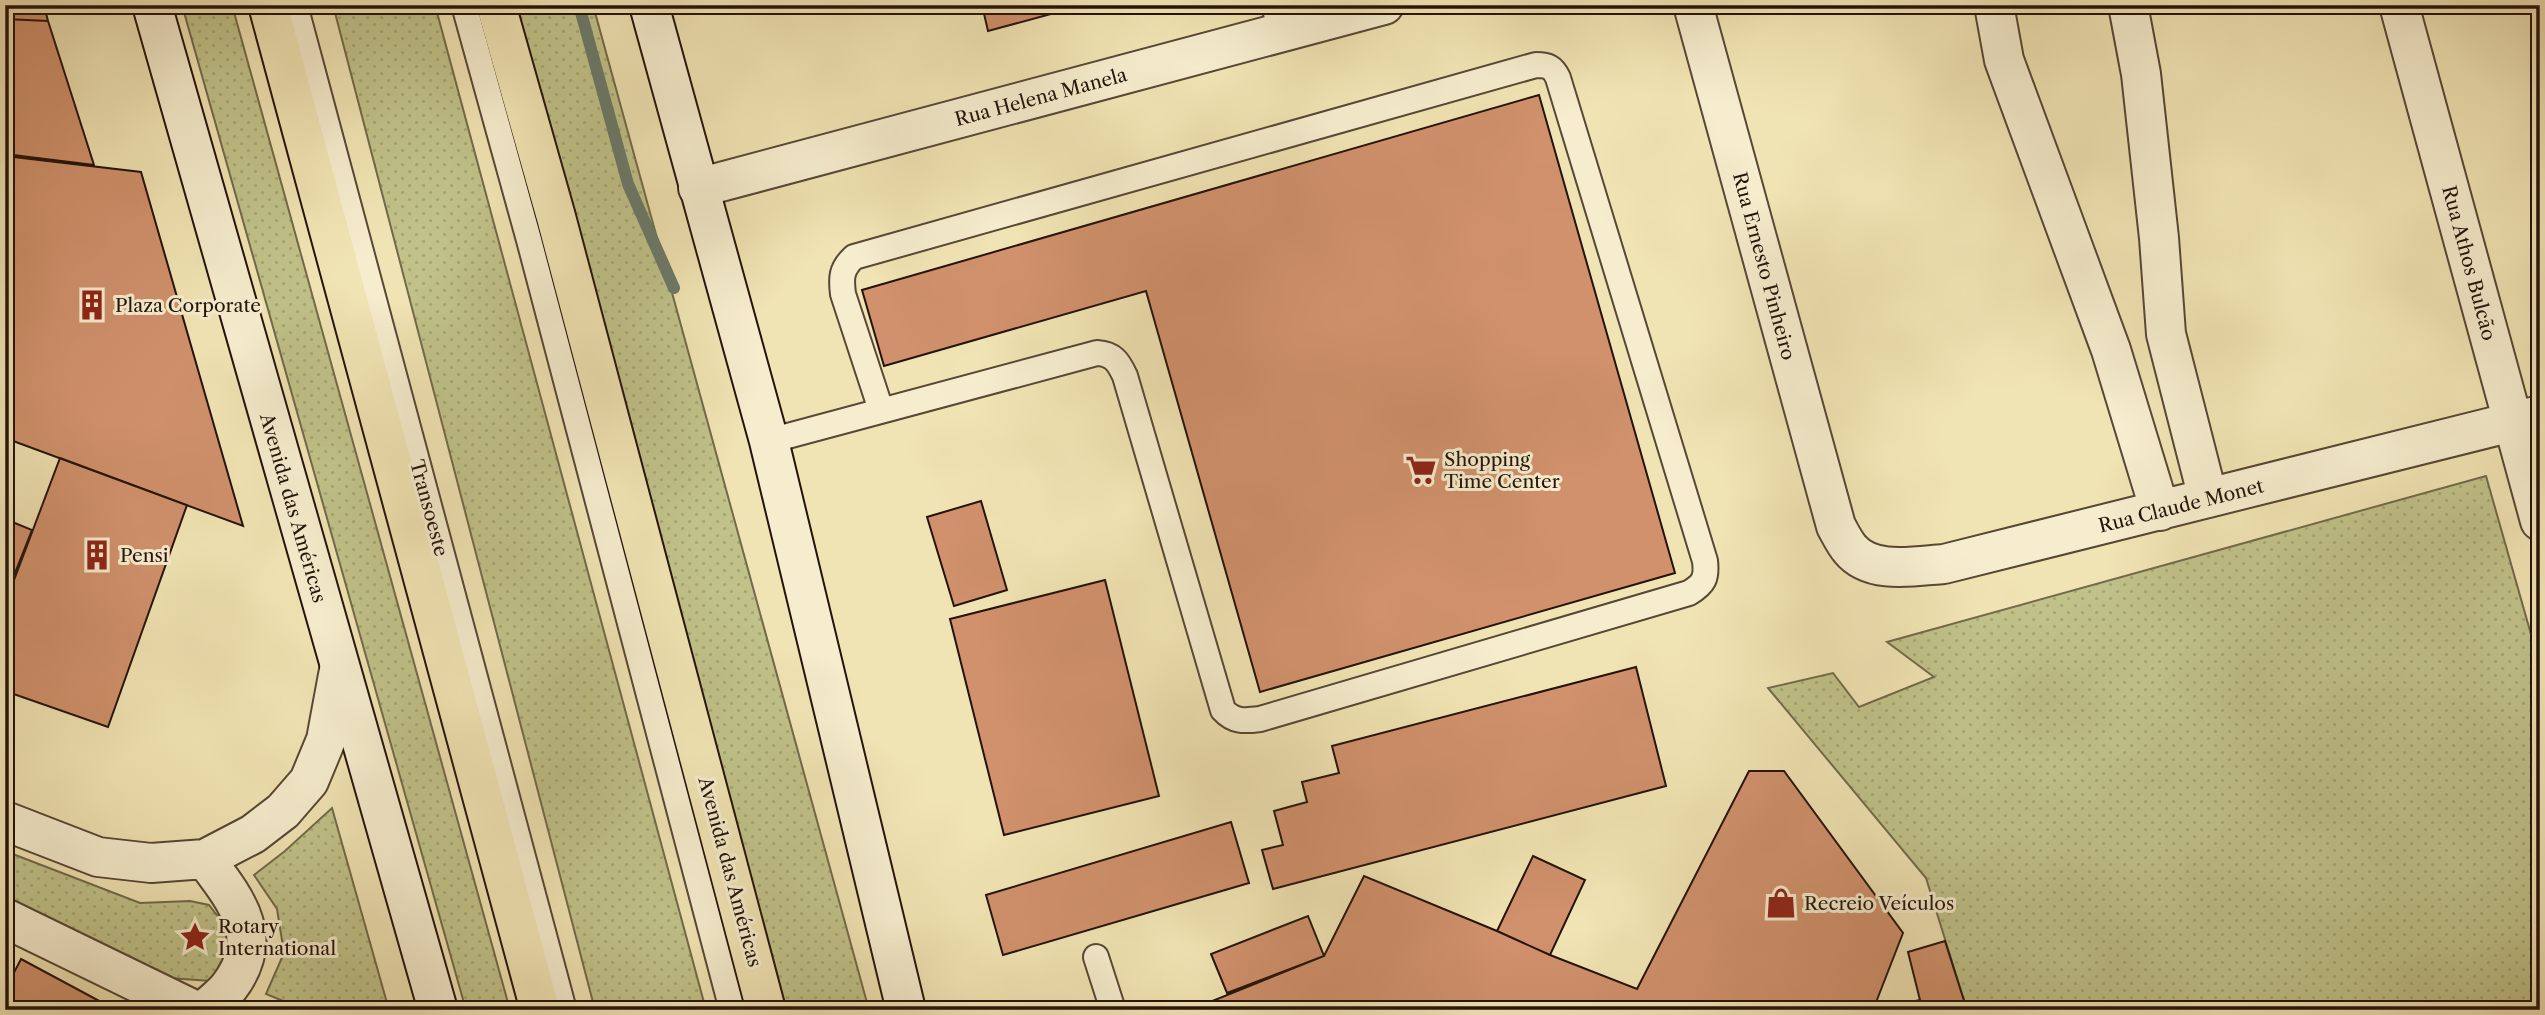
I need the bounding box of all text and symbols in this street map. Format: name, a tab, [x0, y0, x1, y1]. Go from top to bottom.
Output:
street label: Rua Helena Manela	[952, 63, 1130, 131]
street label: Rua Ernesto Pinheiro	[1728, 170, 1800, 362]
street label: Rua Athos Bulcão	[2437, 183, 2501, 343]
building icon: Plaza Corporate	[75, 288, 109, 322]
place label: Plaza Corporate	[115, 294, 261, 317]
street label: Avenida das Américas	[255, 410, 331, 605]
place label: Shopping Time Center	[1444, 448, 1560, 493]
supermarket icon: Shopping Time Center	[1404, 453, 1438, 487]
street label: Transoeste	[405, 457, 453, 559]
street label: Rua Claude Monet	[2096, 474, 2266, 538]
building icon: Pensi	[80, 538, 114, 572]
place label: Pensi	[120, 544, 169, 567]
street label: Avenida das Américas	[693, 773, 766, 970]
shop icon: Recreio Veículos	[1764, 886, 1798, 920]
place label: Recreio Veículos	[1804, 892, 1954, 915]
place label: Rotary International	[218, 915, 336, 960]
place icon: Rotary International	[178, 920, 212, 954]

